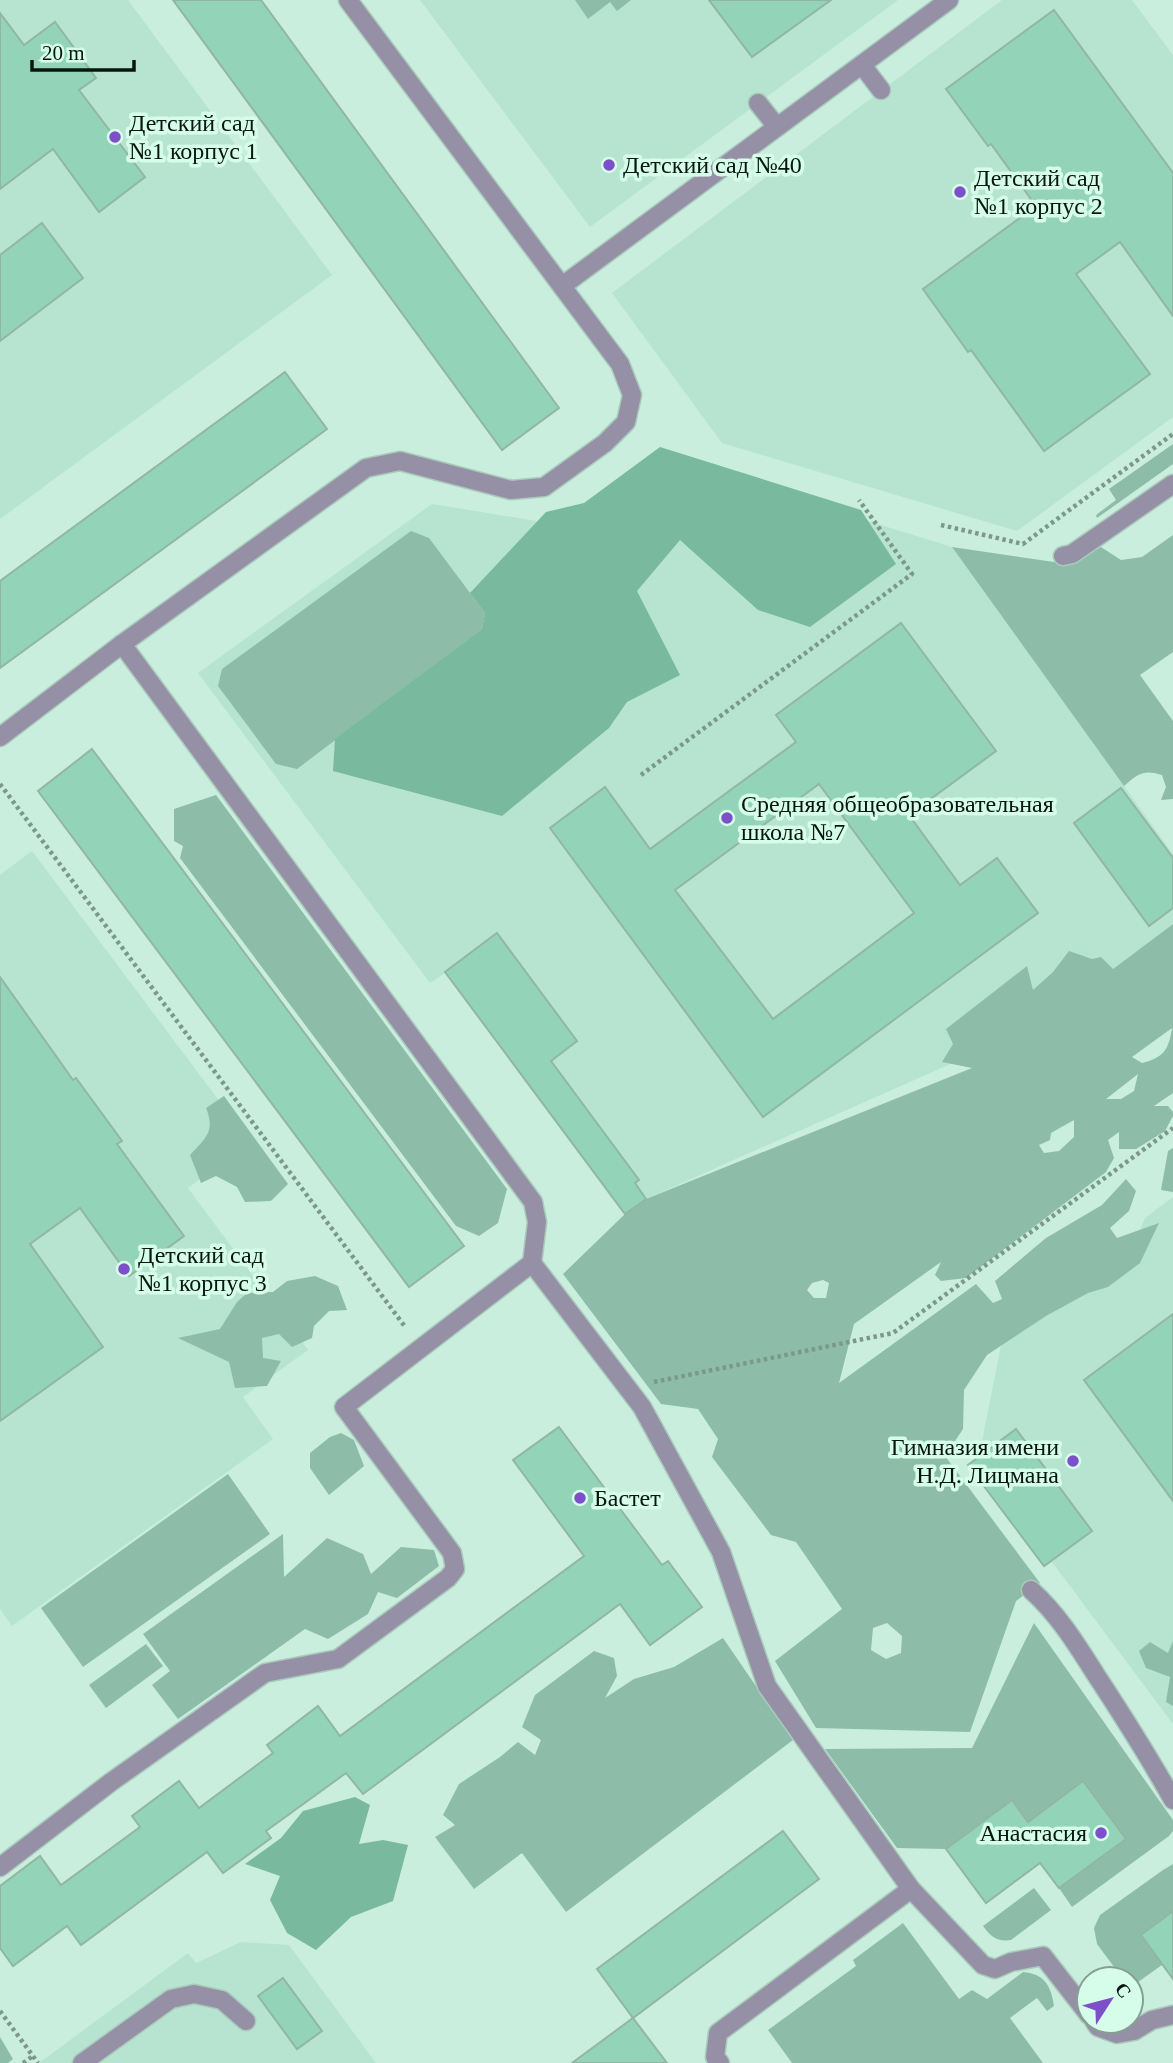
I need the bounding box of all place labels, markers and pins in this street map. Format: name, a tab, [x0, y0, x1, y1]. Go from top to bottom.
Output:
place label: Детский сад №1 корпус 1	[129, 110, 258, 164]
marker: Детский сад №1 корпус 1	[107, 129, 123, 145]
place label: Детский сад №40	[623, 152, 802, 178]
marker: Детский сад №40	[601, 157, 617, 173]
place label: Детский сад №1 корпус 2	[974, 165, 1103, 219]
marker: Детский сад №1 корпус 2	[952, 184, 968, 200]
place label: Средняя общеобразовательная школа №7	[741, 791, 1054, 845]
marker: Средняя общеобразовательная школа №7	[719, 810, 735, 826]
place label: Детский сад №1 корпус 3	[138, 1242, 267, 1296]
marker: Детский сад №1 корпус 3	[116, 1261, 132, 1277]
place label: Гимназия имени Н.Д. Лицмана	[891, 1434, 1059, 1488]
marker: Гимназия имени Н.Д. Лицмана	[1065, 1453, 1081, 1469]
place label: Бастет	[594, 1485, 661, 1511]
marker: Бастет	[572, 1490, 588, 1506]
place label: Анастасия	[980, 1820, 1087, 1846]
marker: Анастасия	[1093, 1825, 1109, 1841]

